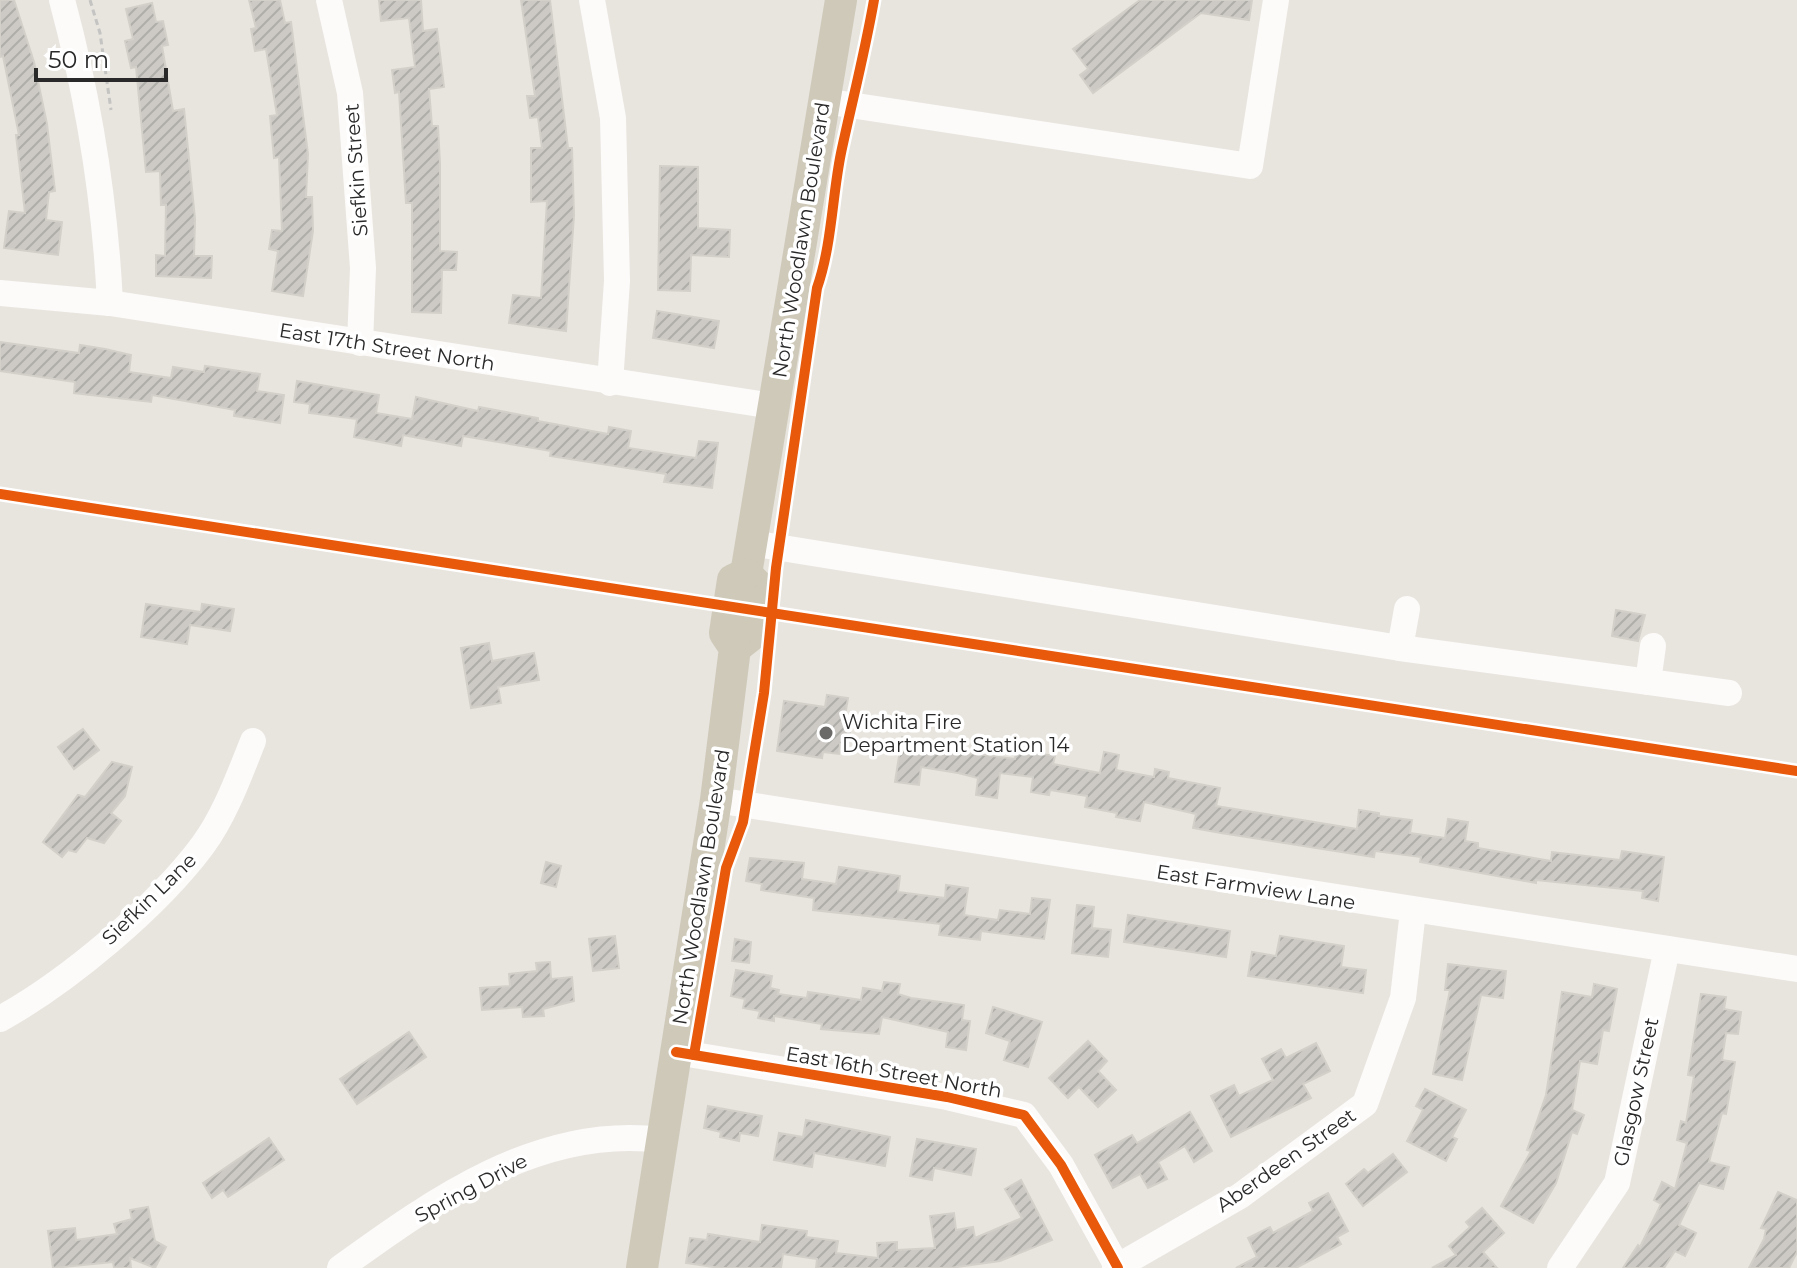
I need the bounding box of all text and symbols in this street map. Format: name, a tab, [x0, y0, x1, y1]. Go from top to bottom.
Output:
scale bar	[36, 32, 166, 82]
text: 50 m	[48, 45, 109, 74]
street label: North Woodlawn Boulevard	[767, 100, 835, 380]
street label: Siefkin Street	[339, 103, 373, 237]
street label: East 17th Street North	[277, 318, 497, 376]
place label: Wichita Fire Department Station 14	[842, 710, 1070, 757]
marker: Wichita Fire Department Station 14	[817, 724, 835, 742]
street label: North Woodlawn Boulevard	[667, 747, 735, 1027]
street label: Siefkin Lane	[97, 848, 201, 950]
street label: East Farmview Lane	[1155, 859, 1357, 915]
street label: Glasgow Street	[1608, 1015, 1664, 1169]
street label: East 16th Street North	[784, 1041, 1004, 1103]
street label: Aberdeen Street	[1212, 1103, 1360, 1217]
street label: Spring Drive	[411, 1148, 531, 1228]

